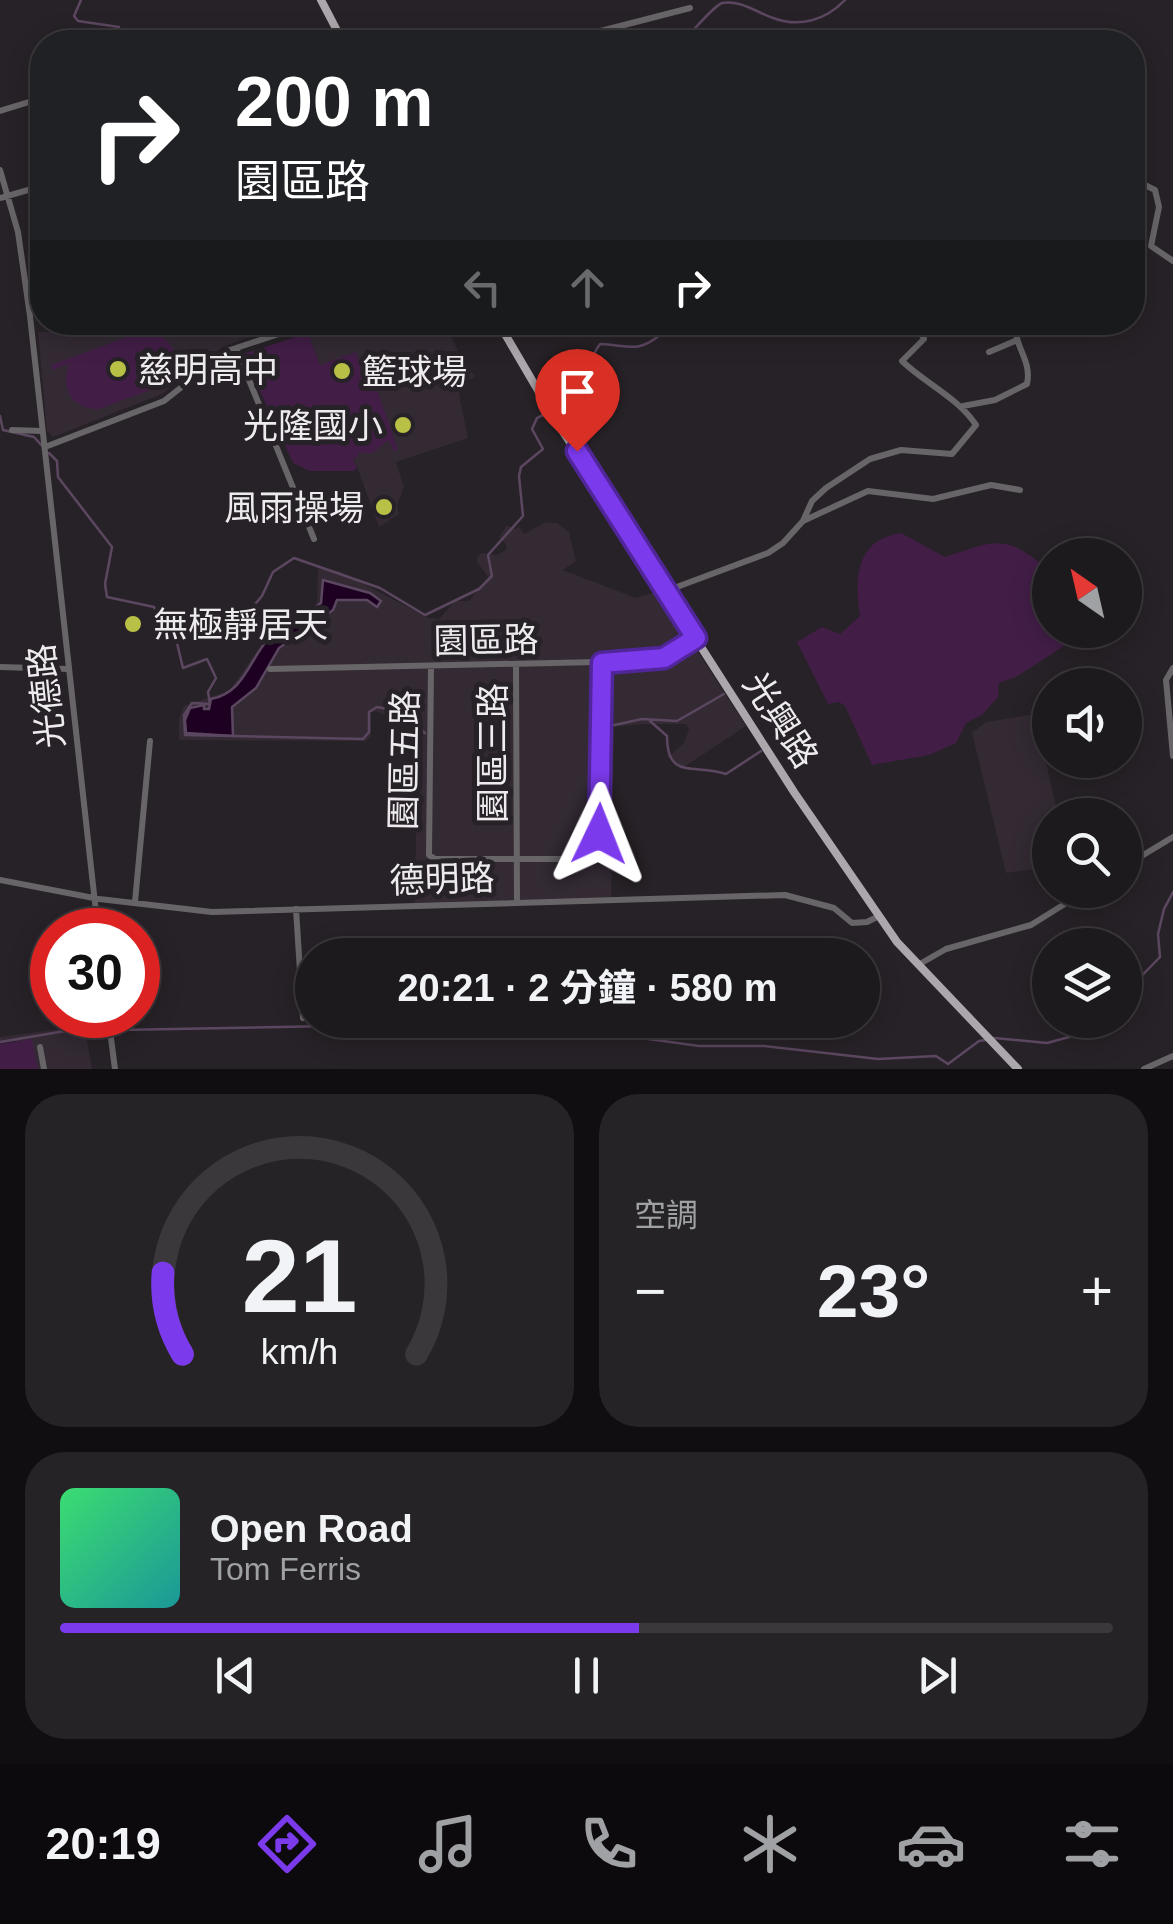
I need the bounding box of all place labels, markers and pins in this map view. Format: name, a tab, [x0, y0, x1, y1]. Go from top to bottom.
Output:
pin	[535, 349, 620, 452]
place label: 慈明高中	[138, 350, 278, 389]
place label: 籃球場	[362, 352, 467, 391]
marker: 慈明高中	[107, 358, 129, 380]
marker: 籃球場	[331, 360, 353, 382]
place label: 光隆國小	[243, 406, 383, 445]
marker: 光隆國小	[392, 414, 414, 436]
place label: 風雨操場	[224, 488, 364, 527]
marker: 風雨操場	[373, 496, 395, 518]
place label: 無極靜居天	[153, 605, 328, 644]
marker: 無極靜居天	[122, 613, 144, 635]

